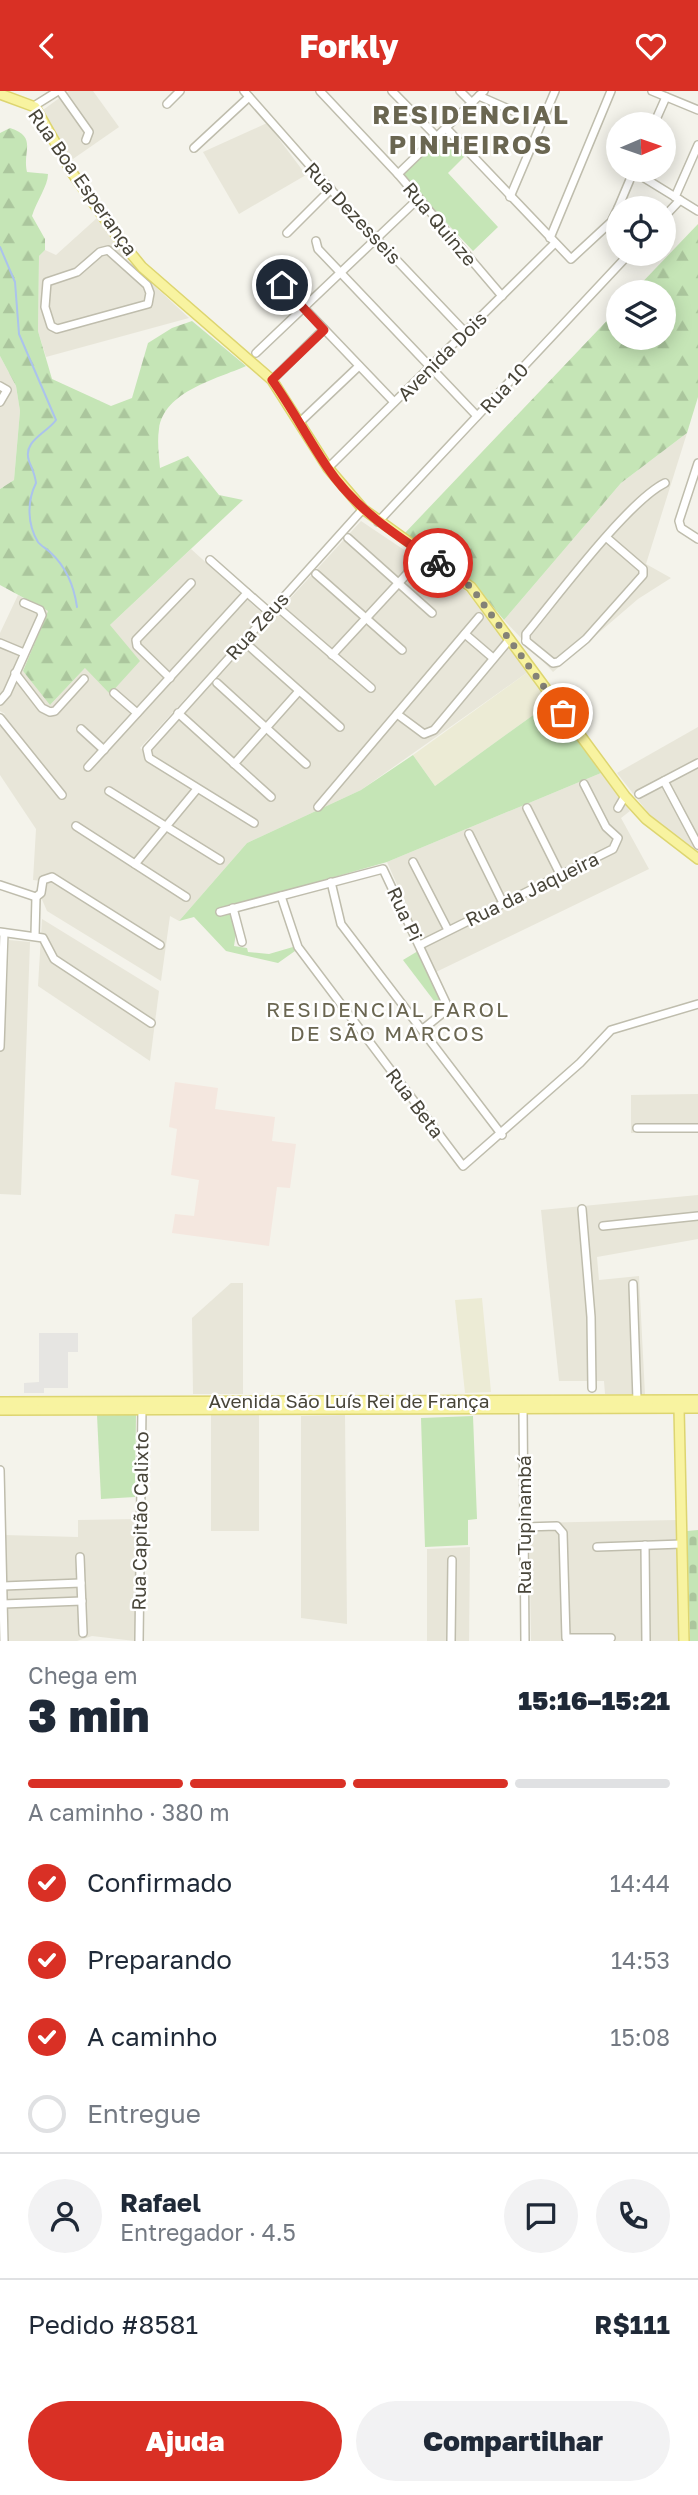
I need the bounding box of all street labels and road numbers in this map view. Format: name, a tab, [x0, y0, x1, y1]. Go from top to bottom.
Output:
street label: Rua Boa Esperança	[24, 104, 143, 260]
street label: Rua Dezesseis	[300, 157, 406, 268]
street label: Rua Quinze	[399, 177, 482, 270]
street label: Avenida Dois	[392, 306, 491, 405]
street label: Rua 10	[475, 358, 533, 418]
street label: Rua Zeus	[220, 587, 293, 664]
street label: Rua da Jaqueira	[461, 846, 602, 931]
street label: Rua Pi	[383, 883, 428, 945]
street label: Rua Beta	[382, 1063, 449, 1142]
street label: Avenida São Luís Rei de França	[209, 1389, 489, 1412]
street label: Rua Capitão Calixto	[126, 1431, 153, 1611]
street label: Rua Tupinambá	[512, 1455, 535, 1595]

